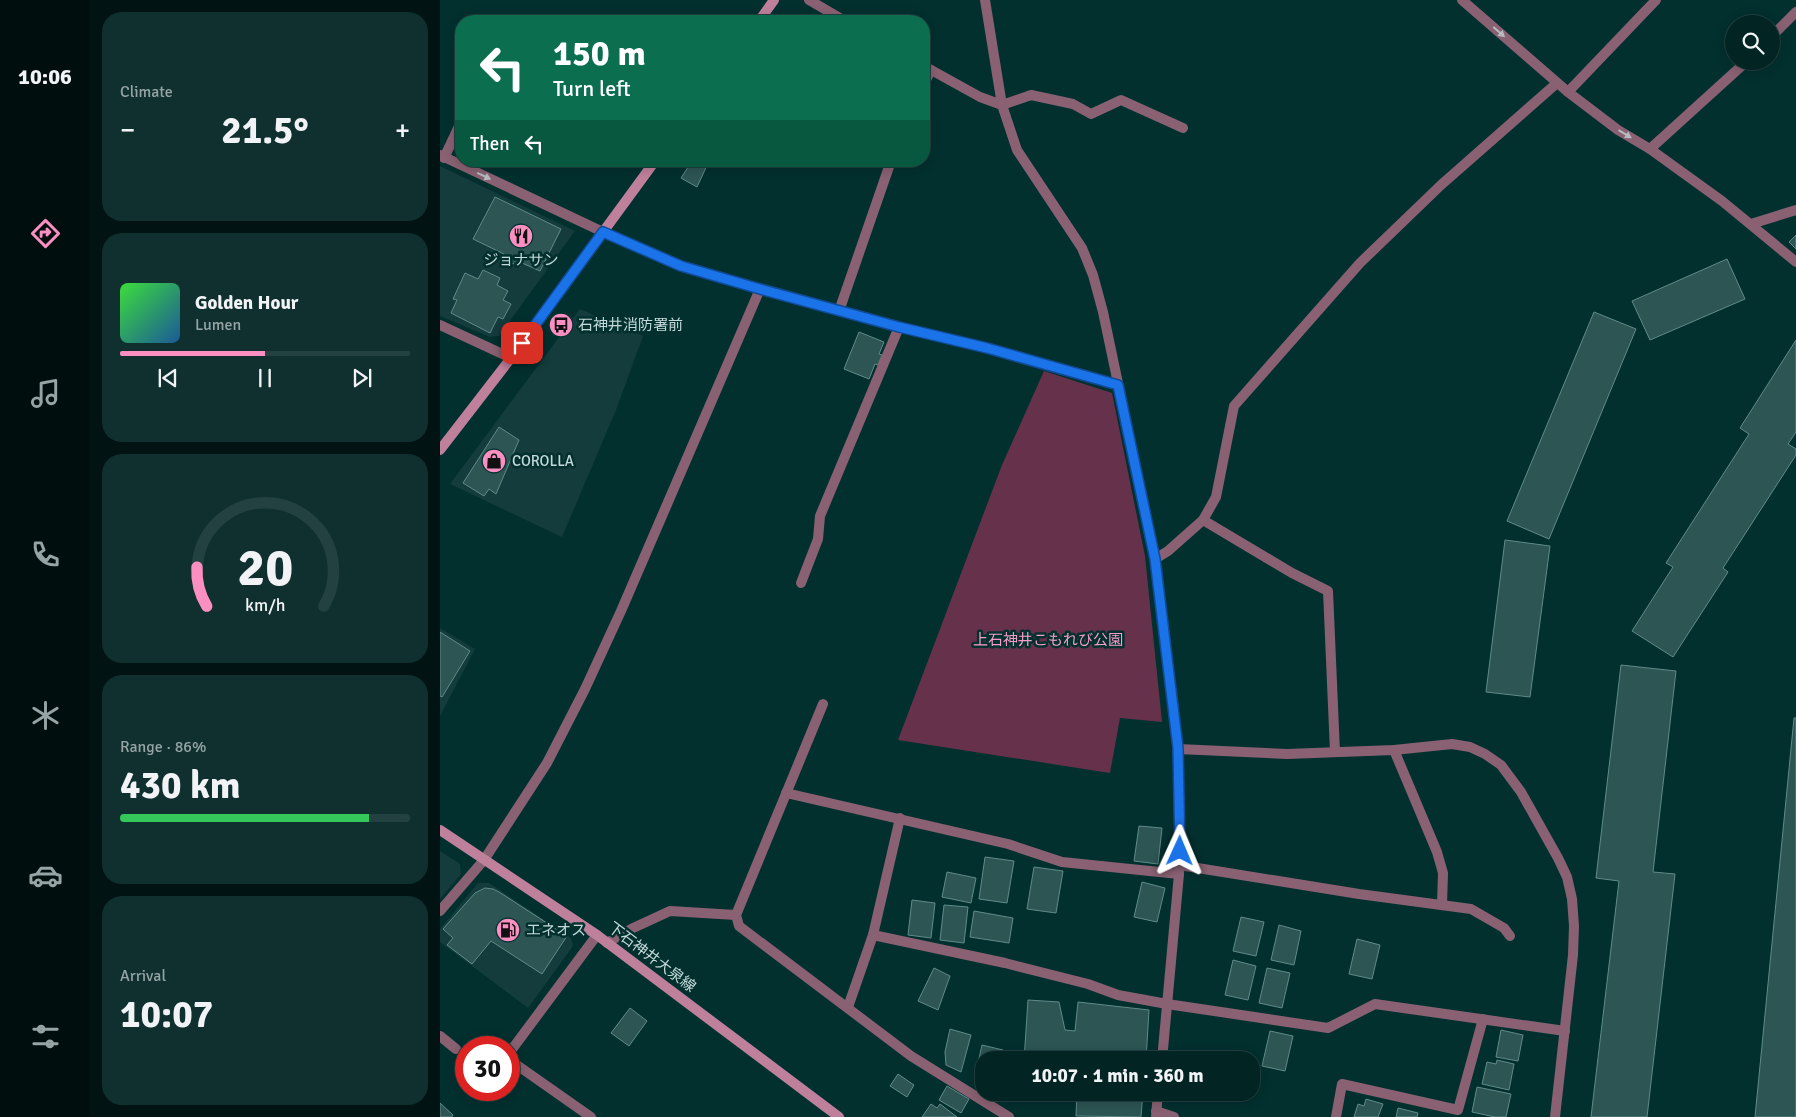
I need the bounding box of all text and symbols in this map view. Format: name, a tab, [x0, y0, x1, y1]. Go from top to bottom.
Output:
map controls	[1725, 15, 1780, 70]
button: search	[1725, 15, 1780, 70]
one-way arrow	[1492, 26, 1504, 38]
text: 150 m	[553, 32, 646, 75]
icon: left	[470, 35, 535, 100]
text: 10:06	[18, 63, 72, 90]
text: Turn left	[553, 75, 631, 102]
text: Climate	[120, 82, 173, 102]
text: 21.5°	[221, 107, 309, 154]
text: −	[120, 113, 135, 147]
text: +	[395, 113, 410, 147]
one-way arrow	[1618, 129, 1631, 139]
icon: left	[520, 130, 548, 158]
text: Then	[470, 132, 510, 156]
one-way arrow	[477, 172, 491, 180]
icon: directions	[28, 216, 63, 251]
restaurant icon: ジョナサン	[508, 223, 534, 249]
place label: ジョナサン	[483, 251, 559, 269]
text: Golden Hour	[195, 291, 298, 315]
bus stop icon: 石神井消防署前	[548, 312, 574, 338]
text: Lumen	[195, 315, 241, 335]
place label: 石神井消防署前	[578, 316, 683, 334]
pin	[501, 322, 543, 364]
icon: arrive	[508, 329, 536, 357]
icon: previous	[154, 364, 182, 392]
icon: pause	[251, 364, 279, 392]
icon: next	[348, 364, 376, 392]
icon: music	[28, 376, 63, 411]
shop icon: COROLLA	[481, 448, 507, 474]
place label: COROLLA	[512, 452, 574, 470]
text: 20	[237, 536, 293, 600]
icon: phone	[28, 537, 63, 572]
text: km/h	[245, 594, 285, 616]
park label: 上石神井こもれび公園	[973, 631, 1123, 649]
icon: climate	[28, 698, 63, 733]
text: Range · 86%	[120, 737, 206, 757]
text: 430 km	[120, 762, 241, 809]
position arrow	[1153, 824, 1205, 876]
icon: car	[28, 858, 63, 893]
fuel station icon: エネオス	[495, 917, 521, 943]
street label: 下石神井大泉線	[605, 918, 699, 996]
place label: エネオス	[526, 921, 586, 939]
text: Arrival	[120, 966, 166, 986]
text: 10:07	[120, 991, 213, 1038]
icon: filters	[28, 1019, 63, 1054]
speed limit sign: 30	[455, 1036, 520, 1101]
text: 10:07 · 1 min · 360 m	[1031, 1064, 1204, 1088]

